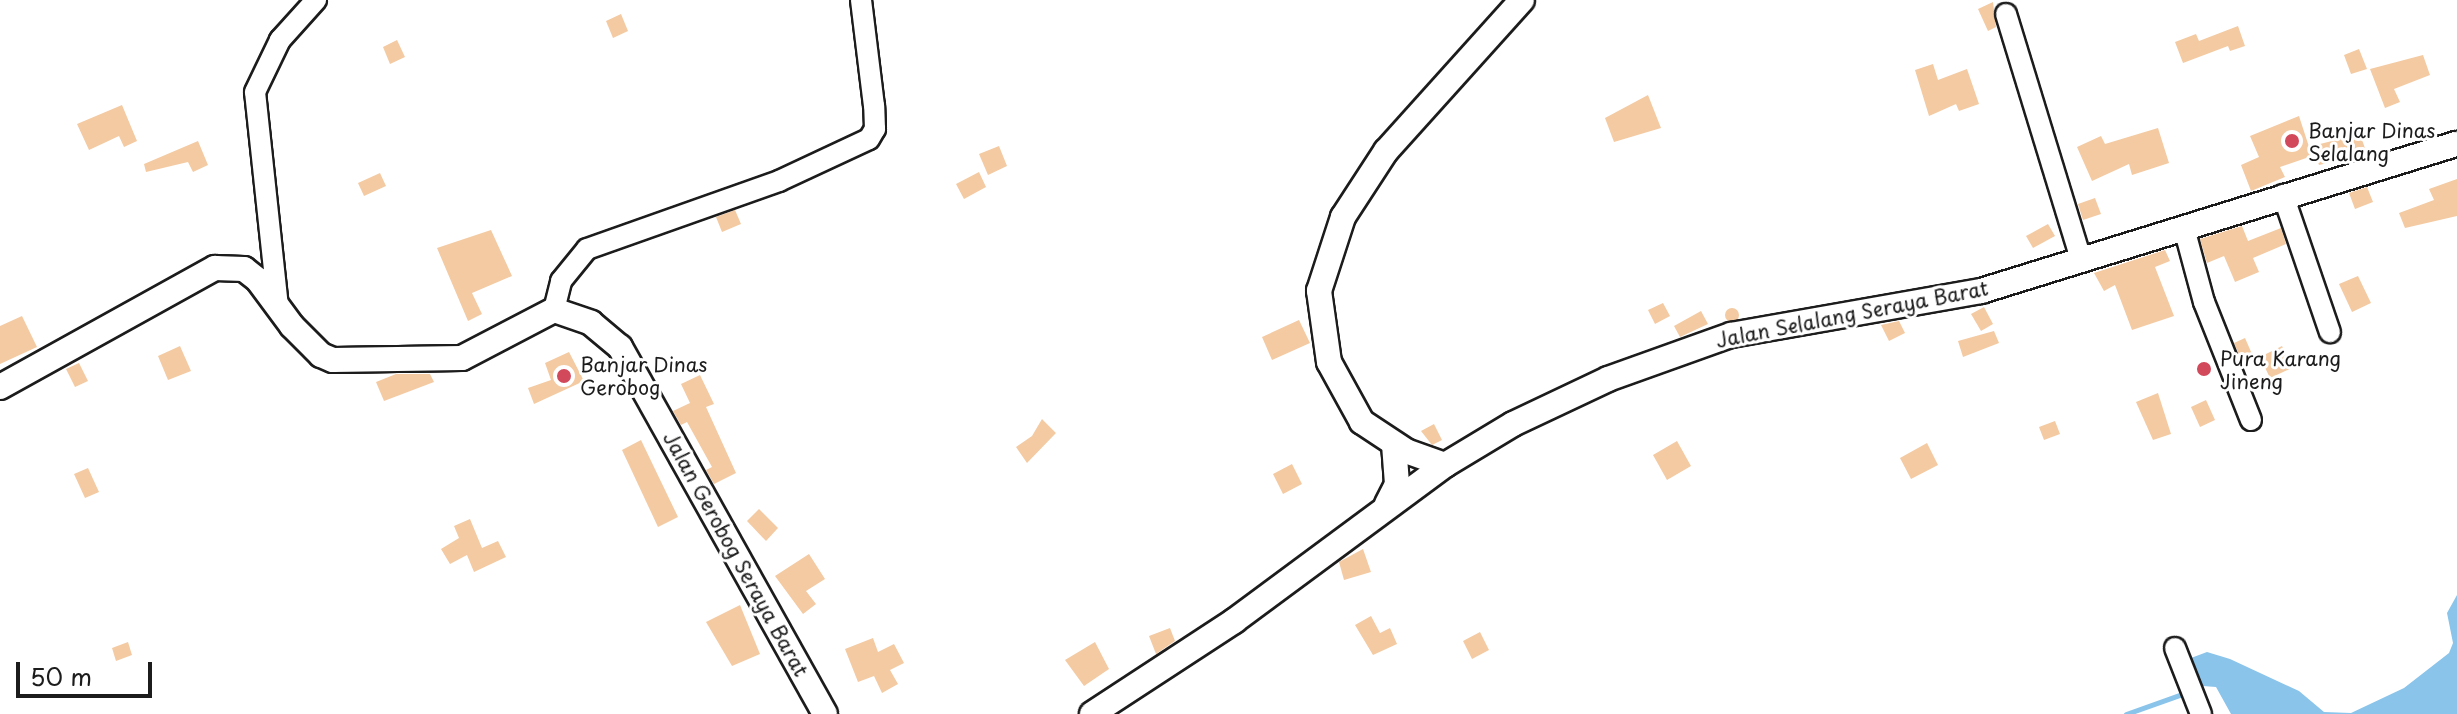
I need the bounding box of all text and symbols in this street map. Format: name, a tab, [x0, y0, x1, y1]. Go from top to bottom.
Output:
place label: Banjar Dinas Selalang	[2308, 118, 2435, 165]
marker: Banjar Dinas Selalang	[2283, 132, 2301, 150]
street label: Jalan Selalang Seraya Barat	[1713, 276, 1991, 352]
place label: Pura Karang Jineng	[2220, 346, 2340, 393]
place label: Banjar Dinas Gerobog	[580, 352, 707, 399]
marker: Pura Karang Jineng	[2195, 360, 2213, 378]
marker: Banjar Dinas Gerobog	[555, 367, 573, 385]
street label: Jalan Gerobog Seraya Barat	[658, 427, 814, 681]
scale bar	[20, 646, 156, 696]
text: 50 m	[30, 658, 92, 694]

